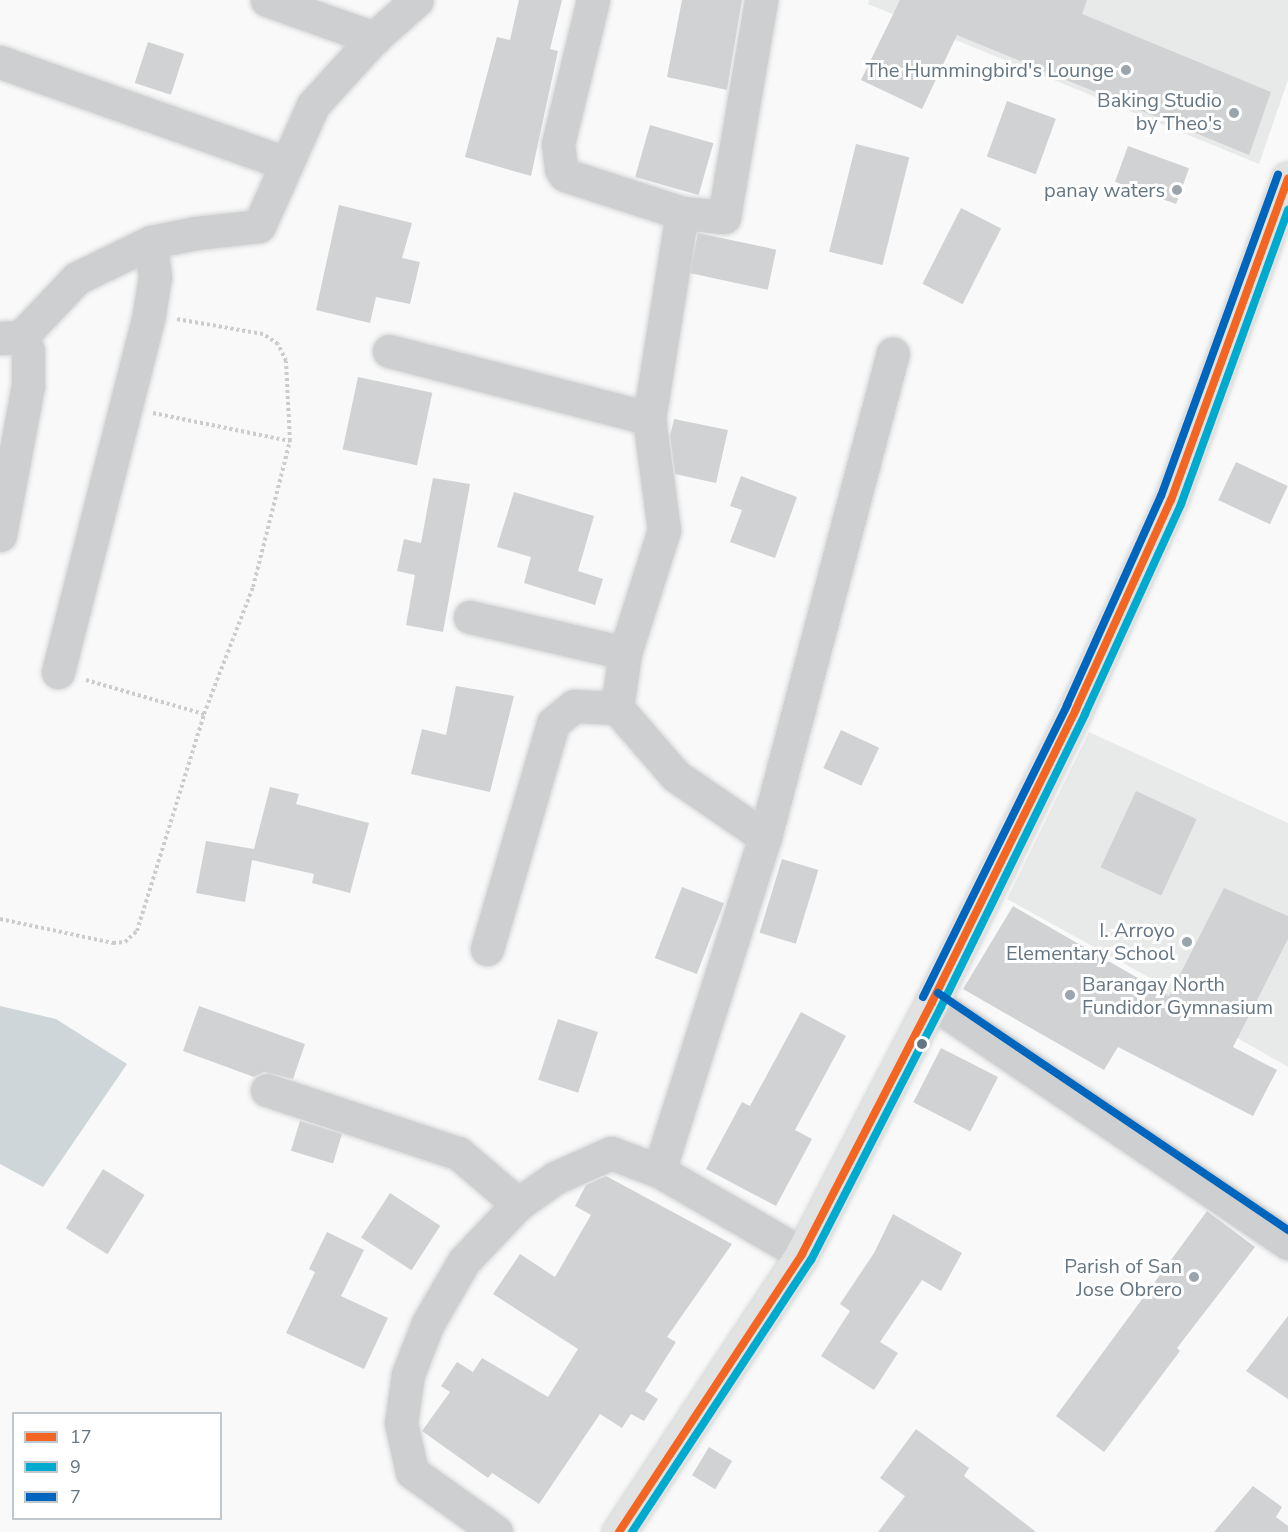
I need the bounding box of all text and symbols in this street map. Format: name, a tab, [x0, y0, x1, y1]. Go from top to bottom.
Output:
place label: The Hummingbird's Lounge	[865, 58, 1114, 82]
marker: The Hummingbird's Lounge	[1119, 63, 1133, 77]
place label: Baking Studio by Theo's	[1097, 89, 1222, 136]
marker: Baking Studio by Theo's	[1227, 106, 1241, 120]
place label: panay waters	[1044, 178, 1165, 202]
marker: panay waters	[1170, 183, 1184, 197]
place label: I. Arroyo Elementary School	[1006, 918, 1175, 965]
marker: I. Arroyo Elementary School	[1180, 935, 1194, 949]
place label: Barangay North Fundidor Gymnasium	[1082, 972, 1273, 1019]
marker: Barangay North Fundidor Gymnasium	[1063, 988, 1077, 1002]
unlabelled marker	[916, 1038, 928, 1050]
place label: Parish of San Jose Obrero	[1064, 1254, 1182, 1301]
marker: Parish of San Jose Obrero	[1187, 1270, 1201, 1284]
legend	[12, 1412, 222, 1520]
text: 17	[70, 1425, 92, 1449]
text: 9	[70, 1455, 81, 1479]
text: 7	[70, 1485, 81, 1509]

